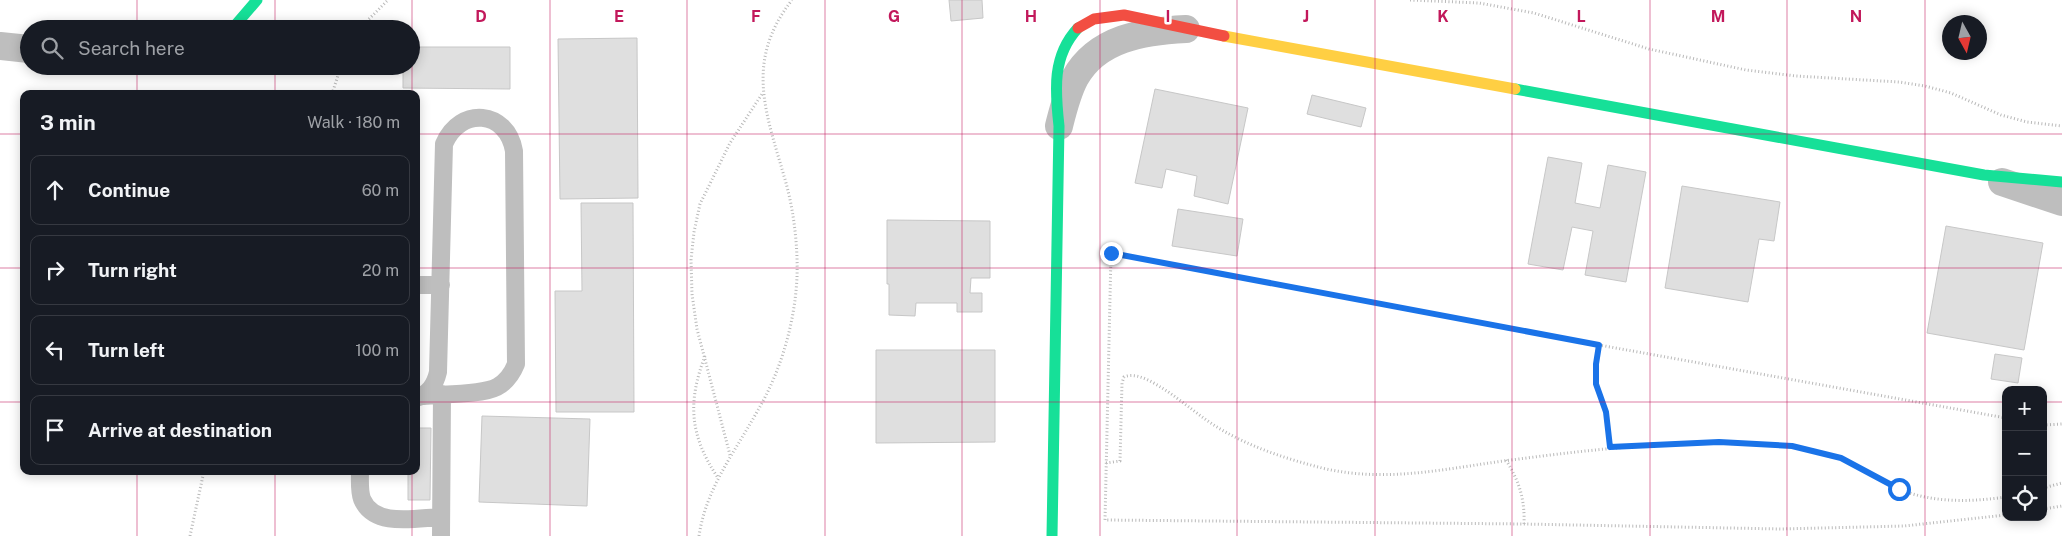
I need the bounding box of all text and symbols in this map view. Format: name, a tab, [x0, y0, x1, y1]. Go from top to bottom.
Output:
text: D	[475, 7, 487, 26]
text: E	[614, 7, 624, 26]
text: F	[751, 7, 761, 26]
text: G	[888, 7, 900, 26]
text: H	[1025, 7, 1037, 26]
text: I	[1166, 7, 1170, 26]
text: J	[1303, 7, 1309, 26]
text: K	[1437, 7, 1449, 26]
text: L	[1576, 7, 1586, 26]
text: M	[1711, 7, 1725, 26]
text: N	[1850, 7, 1862, 26]
north arrow	[1942, 15, 1987, 60]
search box	[20, 20, 420, 75]
icon: search	[38, 34, 66, 62]
text: Search here	[78, 37, 185, 59]
text: 3 min	[40, 110, 96, 135]
text: Walk · 180 m	[307, 113, 400, 132]
icon: ahead	[41, 176, 69, 204]
text: Continue	[88, 179, 170, 201]
text: 60 m	[362, 181, 399, 200]
route end	[1100, 242, 1123, 265]
icon: right	[41, 256, 69, 284]
text: Turn right	[88, 259, 177, 281]
text: 20 m	[362, 261, 399, 280]
icon: left	[41, 336, 69, 364]
text: Turn left	[88, 339, 165, 361]
text: 100 m	[355, 341, 399, 360]
map controls	[2002, 386, 2047, 521]
button: +	[2002, 386, 2047, 431]
icon: arrive	[41, 416, 69, 444]
text: Arrive at destination	[88, 419, 272, 441]
button: −	[2002, 431, 2047, 476]
button: locate	[2002, 476, 2047, 521]
route start	[1888, 478, 1911, 501]

